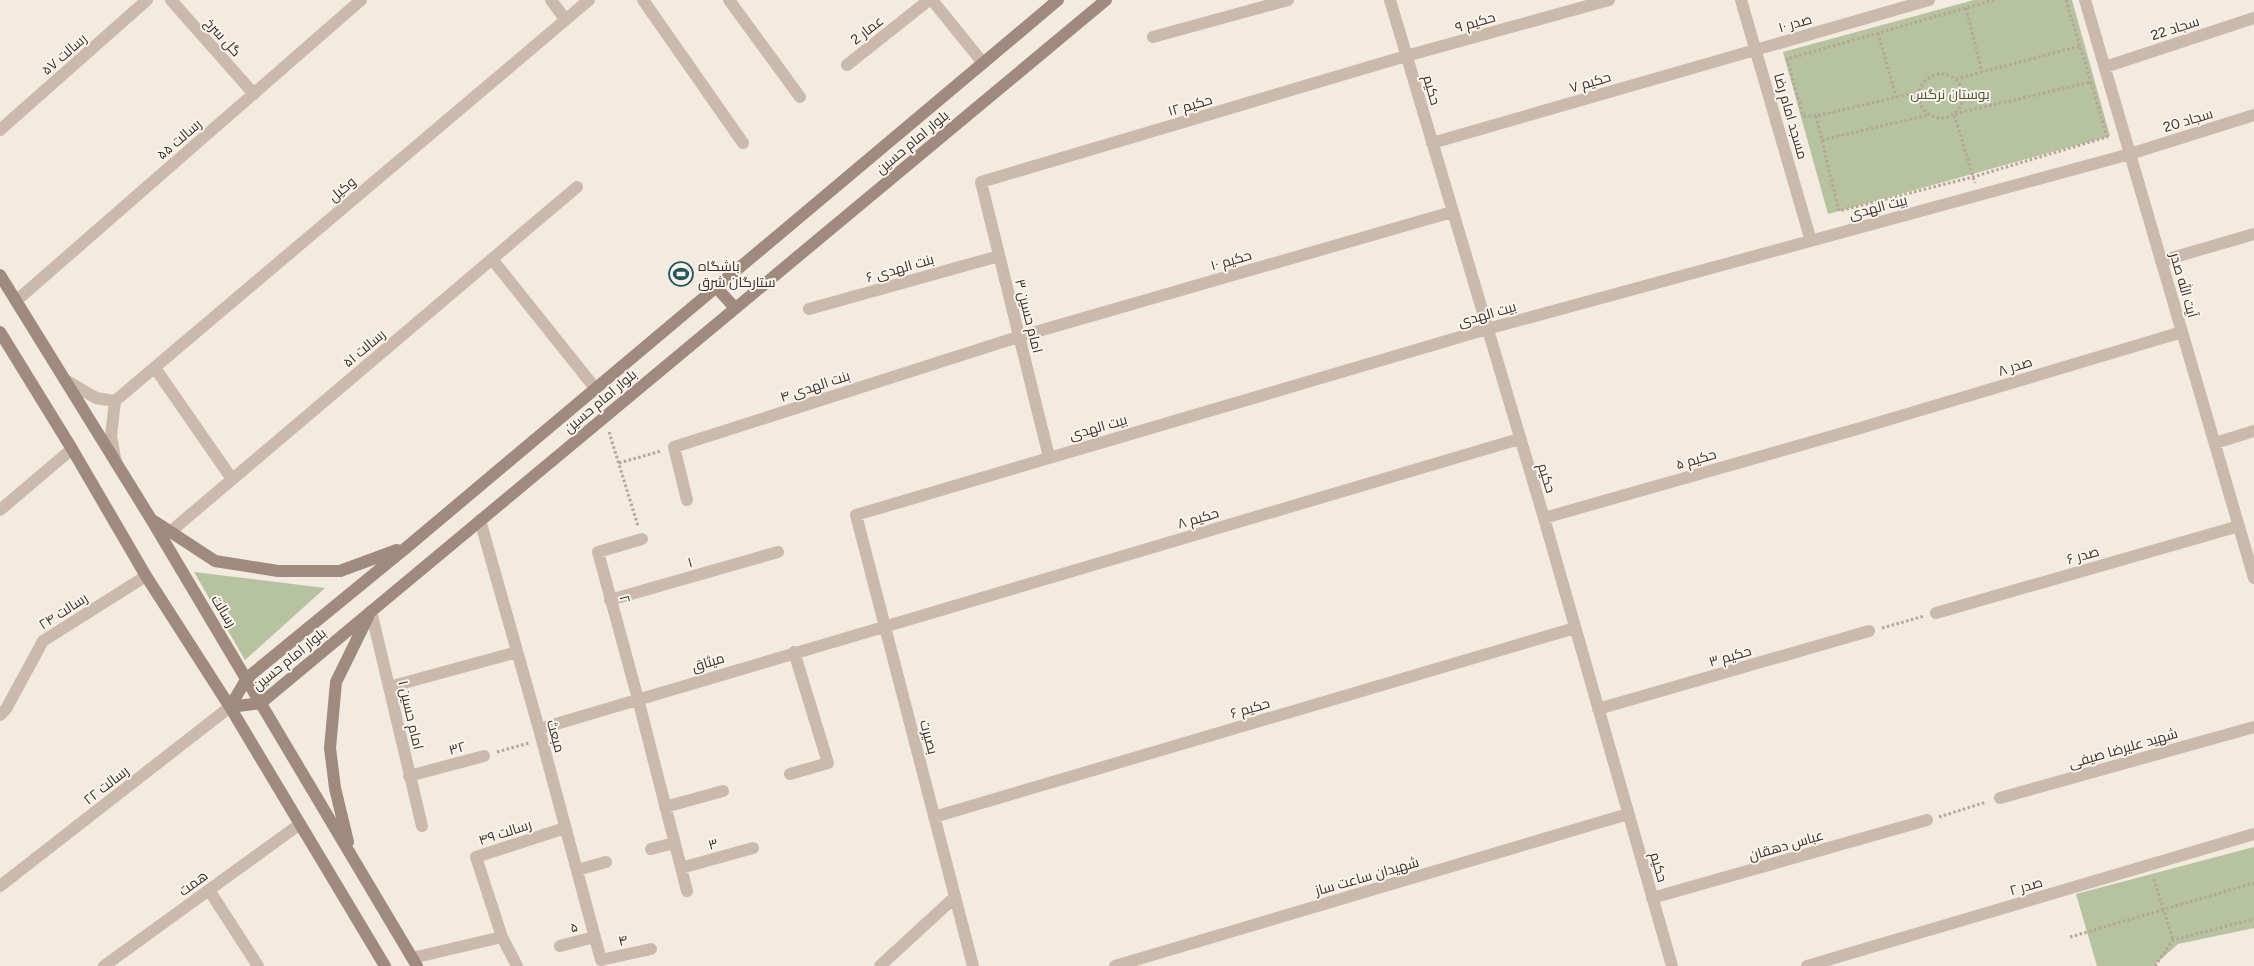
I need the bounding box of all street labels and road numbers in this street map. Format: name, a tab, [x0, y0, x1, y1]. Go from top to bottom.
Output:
street label: حکیم ۹	[1453, 9, 1497, 37]
street label: صدر ۱۰	[1776, 11, 1814, 36]
street label: عمار 2	[848, 12, 887, 48]
street label: سجاد 22	[2149, 13, 2202, 44]
street label: گل سرخ	[201, 14, 244, 60]
street label: رسالت ۵۷	[38, 30, 90, 79]
street label: حکیم ۷	[1567, 68, 1613, 97]
street label: مسجد امام رضا	[1769, 71, 1811, 161]
street label: حکیم	[1418, 73, 1444, 107]
street label: حکیم ۱۲	[1166, 91, 1215, 121]
street label: سجاد 20	[2161, 105, 2215, 136]
street label: بلوار امام حسین	[872, 107, 953, 179]
street label: رسالت ۵۵	[154, 115, 205, 163]
street label: وکیل	[325, 173, 359, 206]
street label: بیت الهدی	[1847, 192, 1909, 223]
street label: حکیم ۱۰	[1209, 247, 1254, 275]
street label: آیت الله صدر	[2166, 249, 2202, 320]
street label: بنت الهدی ۶	[864, 251, 936, 286]
street label: امام حسین ۳	[1010, 277, 1046, 355]
street label: بیت الهدی	[1456, 298, 1518, 331]
street label: رسالت ۵۱	[340, 326, 389, 371]
street label: صدر ۸	[1996, 353, 2034, 380]
street label: بلوار امام حسین	[560, 366, 641, 438]
street label: بنت الهدی ۴	[778, 367, 852, 406]
street label: بیت الهدی	[1067, 411, 1129, 444]
street label: حکیم ۵	[1674, 446, 1719, 474]
street label: حکیم	[1533, 461, 1559, 495]
street label: حکیم ۸	[1175, 504, 1221, 533]
street label: صدر ۶	[2065, 543, 2101, 568]
street label: ۱	[686, 554, 695, 571]
street label: رسالت ۲۴	[36, 589, 91, 633]
street label: رسالت	[207, 592, 240, 631]
street label: ۲	[615, 593, 634, 605]
street label: بلوار امام حسین	[249, 625, 330, 695]
street label: حکیم ۳	[1707, 642, 1754, 672]
street label: میثاق	[690, 649, 727, 675]
street label: امام حسین ۱	[393, 679, 427, 752]
street label: حکیم ۶	[1228, 695, 1272, 723]
street label: مبعث	[543, 718, 568, 754]
street label: بصیرت	[916, 718, 941, 756]
street label: شهید علیرضا صیفی	[2067, 725, 2180, 772]
street label: ۳۲	[447, 738, 467, 759]
street label: رسالت ۲۲	[80, 762, 132, 808]
street label: رسالت ۴۹	[477, 816, 534, 849]
street label: عباس دهقان	[1747, 827, 1826, 864]
street label: ۳	[706, 835, 720, 854]
street label: حکیم	[1645, 850, 1671, 884]
street label: شهیدان ساعت ساز	[1312, 854, 1421, 900]
street label: همت	[175, 867, 211, 900]
street label: صدر ۲	[2008, 874, 2045, 899]
street label: ۵	[568, 918, 580, 937]
street label: ۴	[617, 931, 630, 950]

